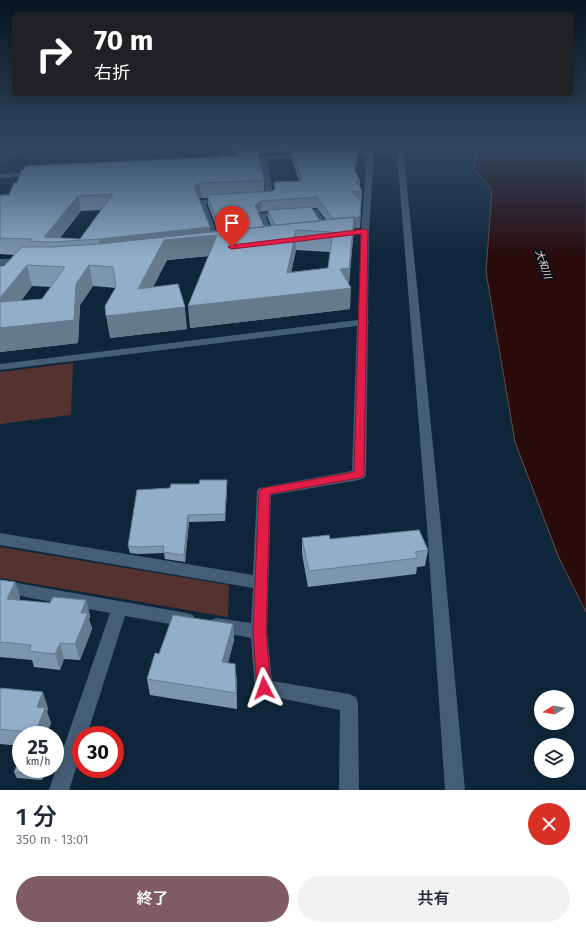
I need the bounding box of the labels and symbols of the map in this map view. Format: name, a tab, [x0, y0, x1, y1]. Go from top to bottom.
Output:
pin	[215, 206, 249, 247]
water label: 大和川	[532, 248, 554, 281]
position arrow	[243, 667, 285, 709]
north arrow	[534, 690, 574, 730]
speed limit sign: 30	[72, 726, 124, 778]

